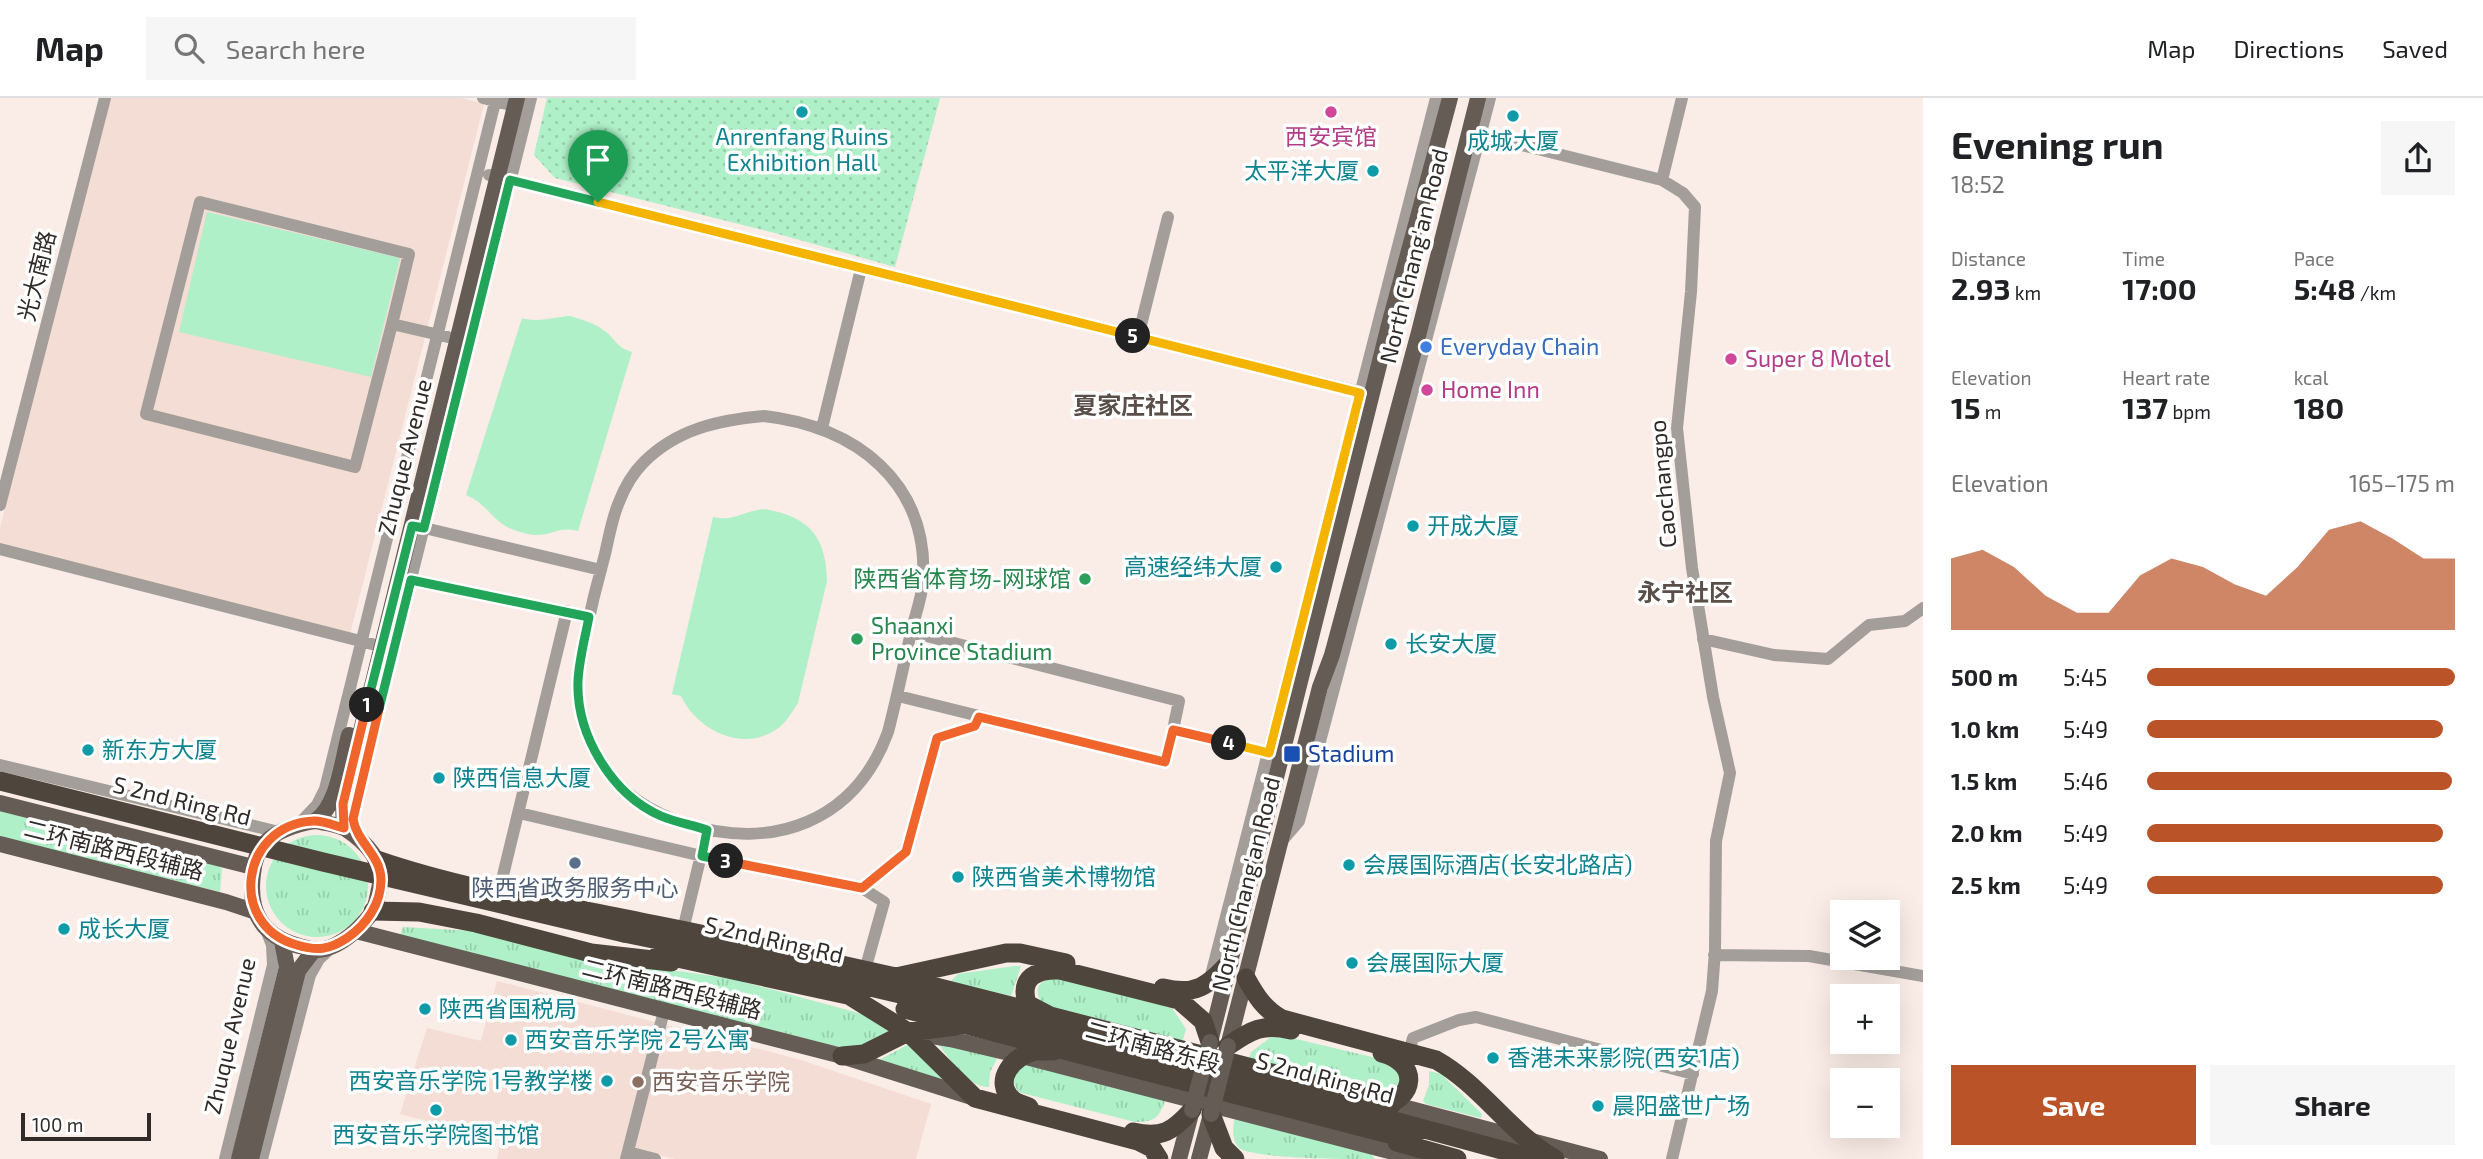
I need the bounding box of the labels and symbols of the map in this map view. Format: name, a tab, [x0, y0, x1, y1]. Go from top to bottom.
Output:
marker: Anrenfang Ruins Exhibition Hall	[794, 104, 810, 120]
marker: 西安宾馆	[1323, 104, 1339, 120]
marker: 成城大厦	[1505, 108, 1521, 124]
place label: Anrenfang Ruins Exhibition Hall	[715, 122, 889, 176]
place label: 西安宾馆	[1285, 122, 1377, 150]
place label: 成城大厦	[1467, 126, 1559, 154]
pin	[568, 130, 628, 202]
street label: North Chang'an Road	[1373, 146, 1453, 366]
place label: 太平洋大厦	[1244, 156, 1359, 184]
marker: 太平洋大厦	[1365, 163, 1381, 179]
street label: 光大南路	[11, 228, 61, 324]
pin: 5	[1116, 318, 1150, 354]
place label: Everyday Chain	[1440, 332, 1599, 360]
marker: Everyday Chain	[1418, 339, 1434, 355]
place label: Super 8 Motel	[1745, 344, 1891, 372]
marker: Super 8 Motel	[1723, 351, 1739, 367]
place label: Home Inn	[1441, 375, 1540, 403]
street label: Zhuque Avenue	[371, 376, 437, 538]
marker: Home Inn	[1419, 382, 1435, 398]
district label: 夏家庄社区	[1073, 390, 1193, 419]
street label: Caochangpo	[1642, 419, 1682, 549]
place label: 开成大厦	[1427, 511, 1519, 539]
marker: 开成大厦	[1405, 518, 1421, 534]
place label: 高速经纬大厦	[1124, 552, 1262, 580]
marker: 高速经纬大厦	[1268, 559, 1284, 575]
place label: 陕西省体育场-网球馆	[854, 564, 1071, 592]
marker: 陕西省体育场-网球馆	[1077, 571, 1093, 587]
district label: 永宁社区	[1637, 577, 1733, 606]
place label: Shaanxi Province Stadium	[871, 611, 1053, 665]
place label: 长安大厦	[1405, 629, 1497, 657]
marker: Shaanxi Province Stadium	[849, 631, 865, 647]
marker: 长安大厦	[1383, 636, 1399, 652]
pin: 1	[350, 688, 384, 722]
pin: 4	[1212, 726, 1246, 760]
place label: 新东方大厦	[102, 735, 217, 763]
place label: Stadium	[1308, 739, 1394, 767]
marker: 新东方大厦	[80, 742, 96, 758]
marker: Stadium	[1282, 744, 1302, 764]
place label: 陕西信息大厦	[453, 763, 591, 791]
street label: S 2nd Ring Rd	[110, 769, 254, 831]
marker: 陕西信息大厦	[431, 770, 447, 786]
street label: North Chang'an Road	[1205, 774, 1285, 994]
street label: 二环南路西段辅路	[22, 813, 207, 885]
pin: 3	[708, 844, 744, 878]
place label: 会展国际酒店(长安北路店)	[1363, 850, 1633, 878]
marker: 陕西省政务服务中心	[567, 855, 583, 871]
marker: 会展国际酒店(长安北路店)	[1341, 857, 1357, 873]
place label: 陕西省美术博物馆	[972, 862, 1156, 890]
marker: 陕西省美术博物馆	[950, 869, 966, 885]
place label: 陕西省政务服务中心	[472, 873, 679, 901]
street label: S 2nd Ring Rd	[702, 909, 846, 969]
place label: 成长大厦	[78, 914, 170, 942]
marker: 成长大厦	[56, 921, 72, 937]
place label: 会展国际大厦	[1366, 948, 1504, 976]
street label: 二环南路西段辅路	[580, 952, 765, 1024]
street label: Zhuque Avenue	[197, 955, 261, 1117]
marker: 会展国际大厦	[1344, 955, 1360, 971]
place label: 陕西省国税局	[439, 994, 577, 1022]
marker: 陕西省国税局	[417, 1001, 433, 1017]
street label: 二环南路东段	[1083, 1015, 1224, 1077]
place label: 西安音乐学院 2号公寓	[525, 1025, 750, 1053]
marker: 西安音乐学院 2号公寓	[503, 1032, 519, 1048]
place label: 香港未来影院(西安1店)	[1507, 1043, 1740, 1071]
street label: S 2nd Ring Rd	[1253, 1045, 1397, 1109]
marker: 香港未来影院(西安1店)	[1485, 1050, 1501, 1066]
place label: 西安音乐学院 1号教学楼	[349, 1066, 593, 1094]
place label: 西安音乐学院	[652, 1067, 790, 1095]
marker: 西安音乐学院 1号教学楼	[599, 1073, 615, 1089]
marker: 西安音乐学院	[630, 1074, 646, 1090]
place label: 晨阳盛世广场	[1612, 1091, 1750, 1119]
marker: 晨阳盛世广场	[1590, 1098, 1606, 1114]
marker: 西安音乐学院图书馆	[428, 1102, 444, 1118]
scale bar	[21, 1110, 150, 1142]
place label: 西安音乐学院图书馆	[333, 1120, 540, 1148]

